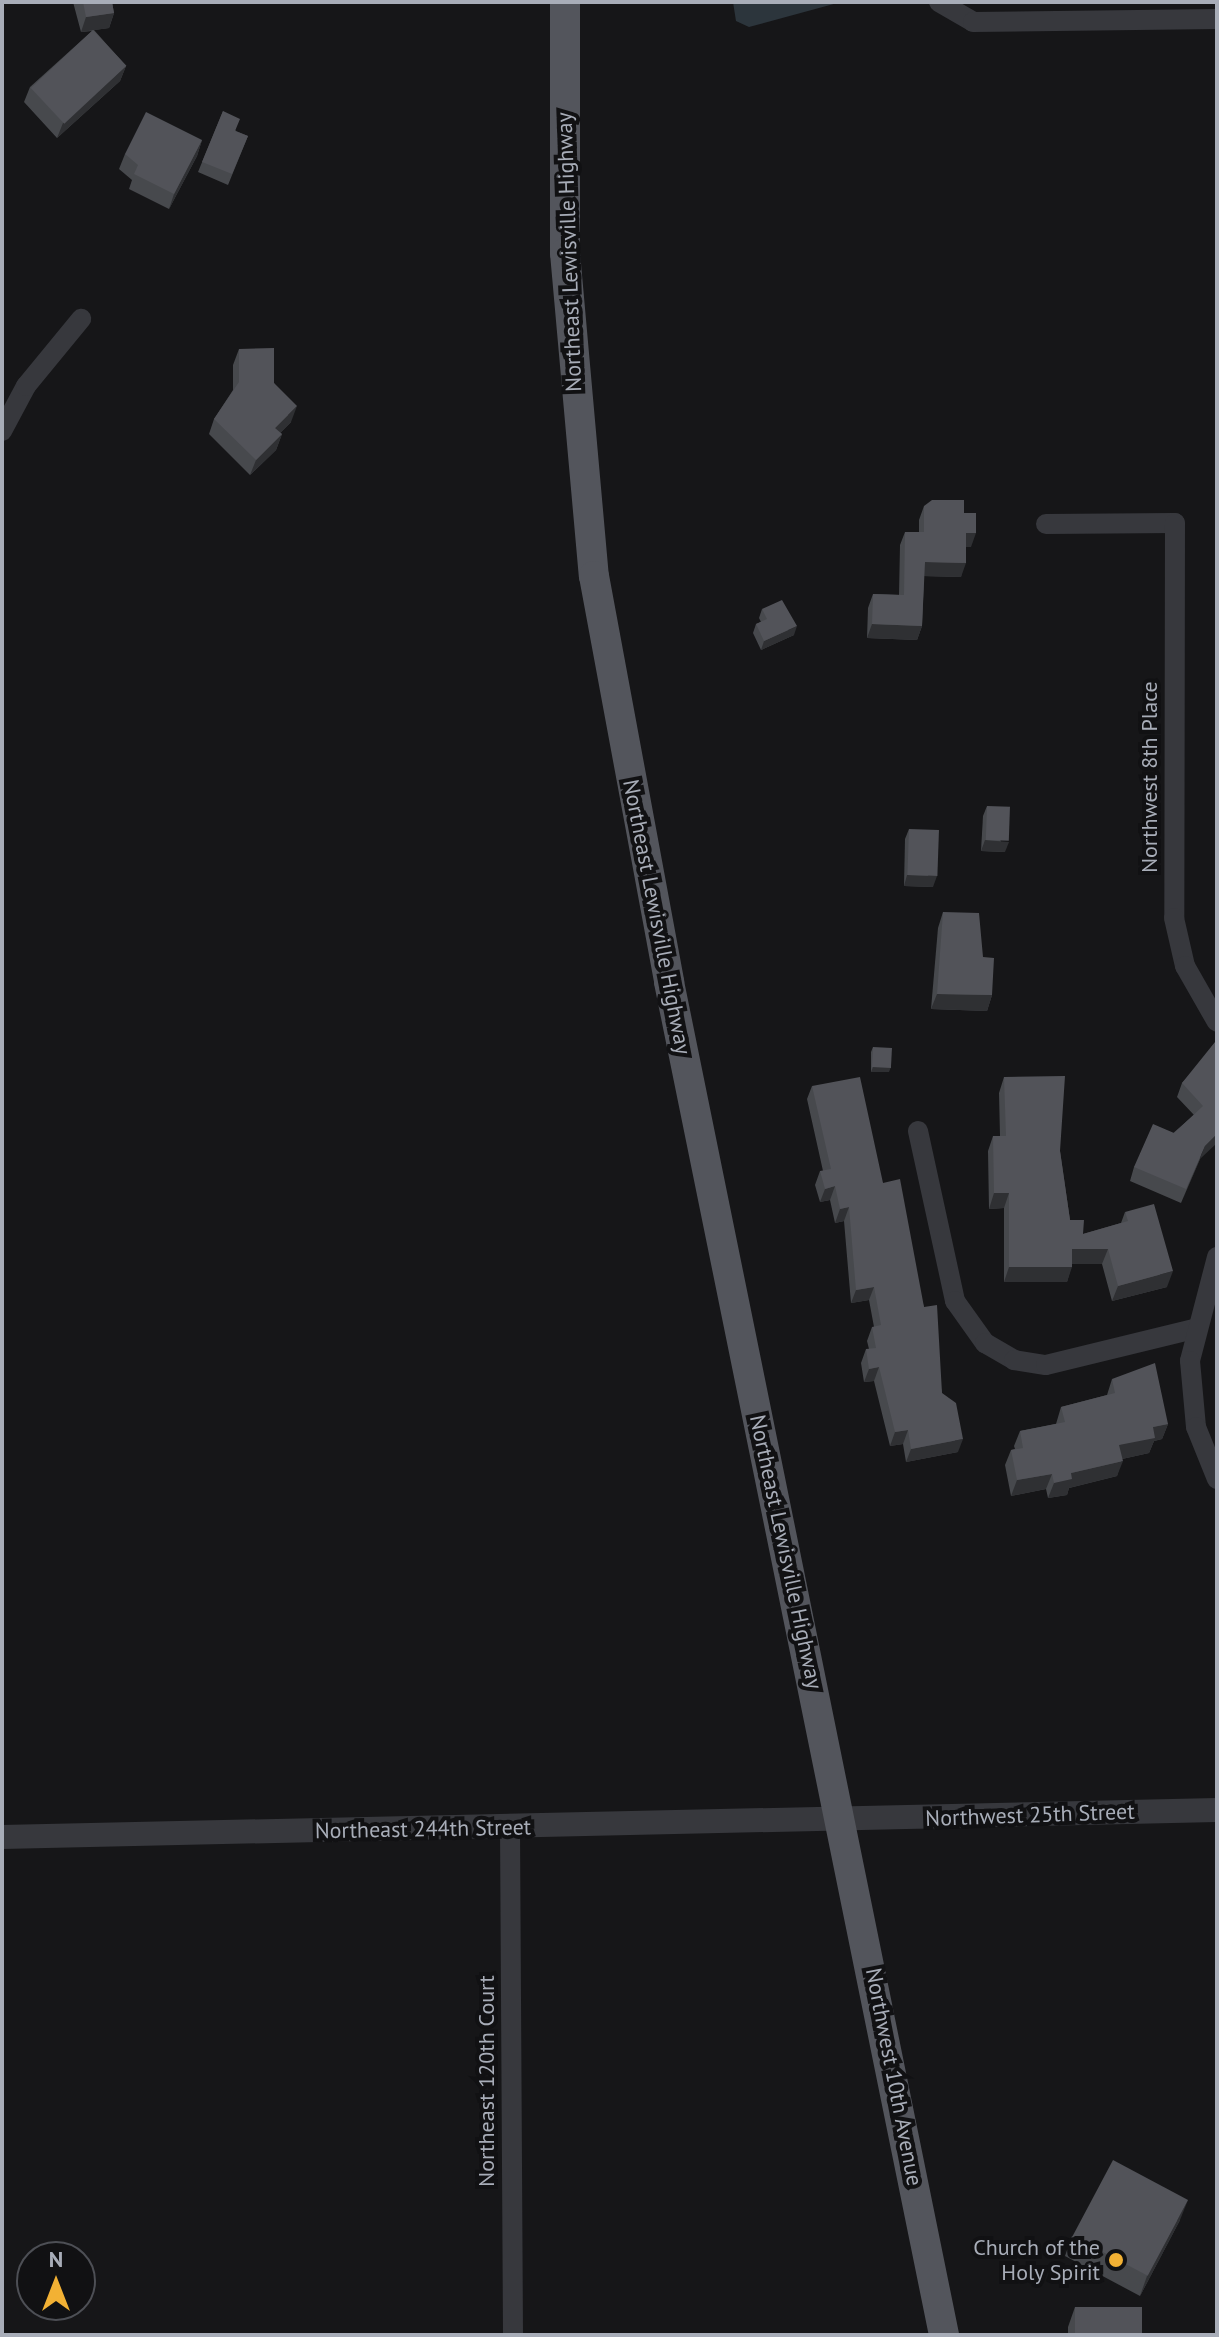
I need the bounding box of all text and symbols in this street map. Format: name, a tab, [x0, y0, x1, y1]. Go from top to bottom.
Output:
street label: Northeast Lewisville Highway	[551, 112, 587, 392]
street label: Northwest 8th Place	[1137, 681, 1163, 873]
street label: Northeast Lewisville Highway	[617, 777, 697, 1057]
street label: Northeast Lewisville Highway	[744, 1413, 828, 1691]
street label: Northwest 25th Street	[925, 1798, 1135, 1832]
street label: Northeast 244th Street	[315, 1814, 531, 1844]
street label: Northwest 10th Avenue	[860, 1966, 928, 2188]
street label: Northeast 120th Court	[474, 1975, 500, 2187]
place label: Church of the Holy Spirit	[973, 2234, 1100, 2286]
north arrow	[16, 2241, 96, 2321]
text: N	[49, 2245, 63, 2273]
marker: Church of the Holy Spirit	[1107, 2251, 1125, 2269]

